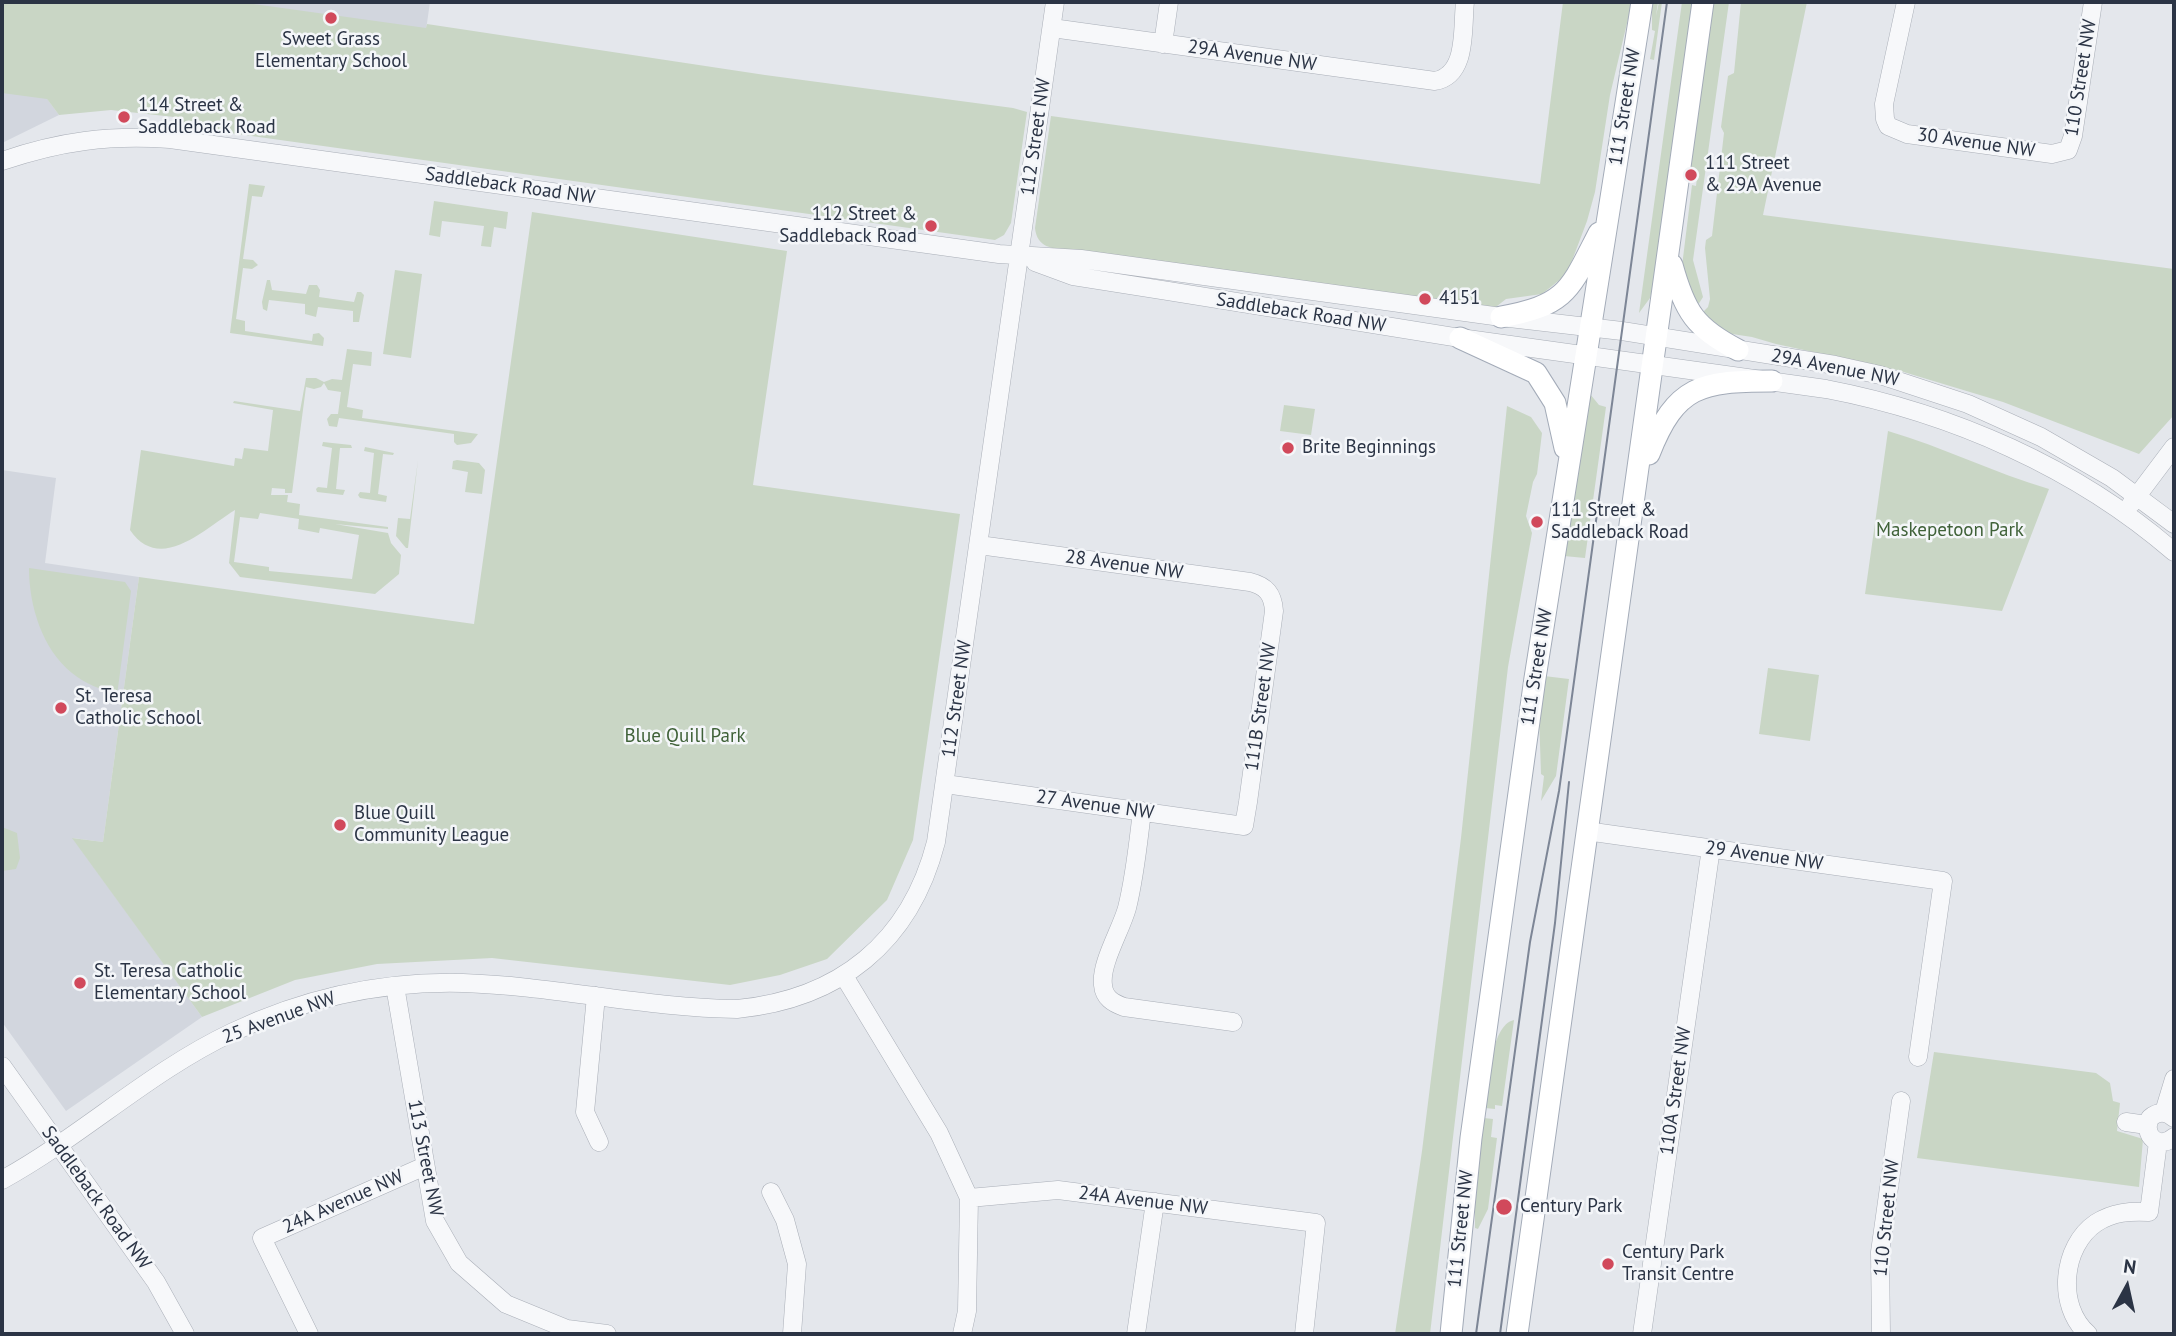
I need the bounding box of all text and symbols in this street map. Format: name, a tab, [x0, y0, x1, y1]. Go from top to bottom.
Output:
marker: Sweet Grass Elementary School	[323, 10, 339, 26]
street label: 110 Street NW	[2060, 18, 2102, 138]
place label: Sweet Grass Elementary School	[255, 29, 407, 73]
street label: 29A Avenue NW	[1186, 36, 1318, 76]
street label: 111 Street NW	[1604, 47, 1646, 167]
street label: 112 Street NW	[1016, 77, 1056, 197]
place label: 114 Street & Saddleback Road	[138, 95, 276, 139]
marker: 114 Street & Saddleback Road	[116, 109, 132, 125]
street label: 30 Avenue NW	[1916, 123, 2036, 163]
place label: 111 Street & 29A Avenue	[1705, 153, 1822, 197]
street label: Saddleback Road NW	[424, 163, 596, 209]
marker: 111 Street & 29A Avenue	[1683, 167, 1699, 183]
place label: 112 Street & Saddleback Road	[779, 204, 917, 248]
marker: 112 Street & Saddleback Road	[923, 218, 939, 234]
street label: Saddleback Road NW	[1215, 288, 1387, 338]
place label: 4151	[1439, 288, 1480, 310]
marker: 4151	[1417, 291, 1433, 307]
street label: 29A Avenue NW	[1769, 344, 1901, 392]
place label: Brite Beginnings	[1302, 437, 1436, 459]
marker: Brite Beginnings	[1280, 440, 1296, 456]
place label: 111 Street & Saddleback Road	[1551, 500, 1689, 544]
marker: 111 Street & Saddleback Road	[1529, 514, 1545, 530]
park label: Maskepetoon Park	[1876, 520, 2024, 542]
street label: 28 Avenue NW	[1064, 545, 1184, 585]
street label: 111 Street NW	[1516, 607, 1558, 727]
street label: 112 Street NW	[937, 639, 977, 759]
street label: 111B Street NW	[1241, 641, 1281, 773]
place label: St. Teresa Catholic School	[75, 686, 201, 730]
marker: St. Teresa Catholic School	[53, 700, 69, 716]
park label: Blue Quill Park	[624, 726, 746, 748]
street label: 27 Avenue NW	[1035, 785, 1155, 825]
place label: Blue Quill Community League	[354, 803, 509, 847]
marker: Blue Quill Community League	[332, 817, 348, 833]
street label: 29 Avenue NW	[1704, 836, 1824, 876]
place label: St. Teresa Catholic Elementary School	[94, 961, 246, 1005]
marker: St. Teresa Catholic Elementary School	[72, 975, 88, 991]
street label: 25 Avenue NW	[219, 987, 339, 1049]
street label: 110A Street NW	[1656, 1025, 1696, 1157]
street label: 113 Street NW	[403, 1098, 447, 1218]
street label: Saddleback Road NW	[36, 1122, 156, 1274]
street label: 110 Street NW	[1869, 1158, 1905, 1278]
street label: 24A Avenue NW	[279, 1165, 407, 1239]
street label: 111 Street NW	[1443, 1169, 1479, 1289]
street label: 24A Avenue NW	[1077, 1182, 1209, 1220]
place label: Century Park	[1520, 1196, 1622, 1218]
marker: Century Park	[1494, 1197, 1514, 1217]
place label: Century Park Transit Centre	[1622, 1242, 1734, 1286]
north arrow	[2092, 1252, 2162, 1322]
text: N	[2122, 1253, 2138, 1279]
marker: Century Park Transit Centre	[1600, 1256, 1616, 1272]

